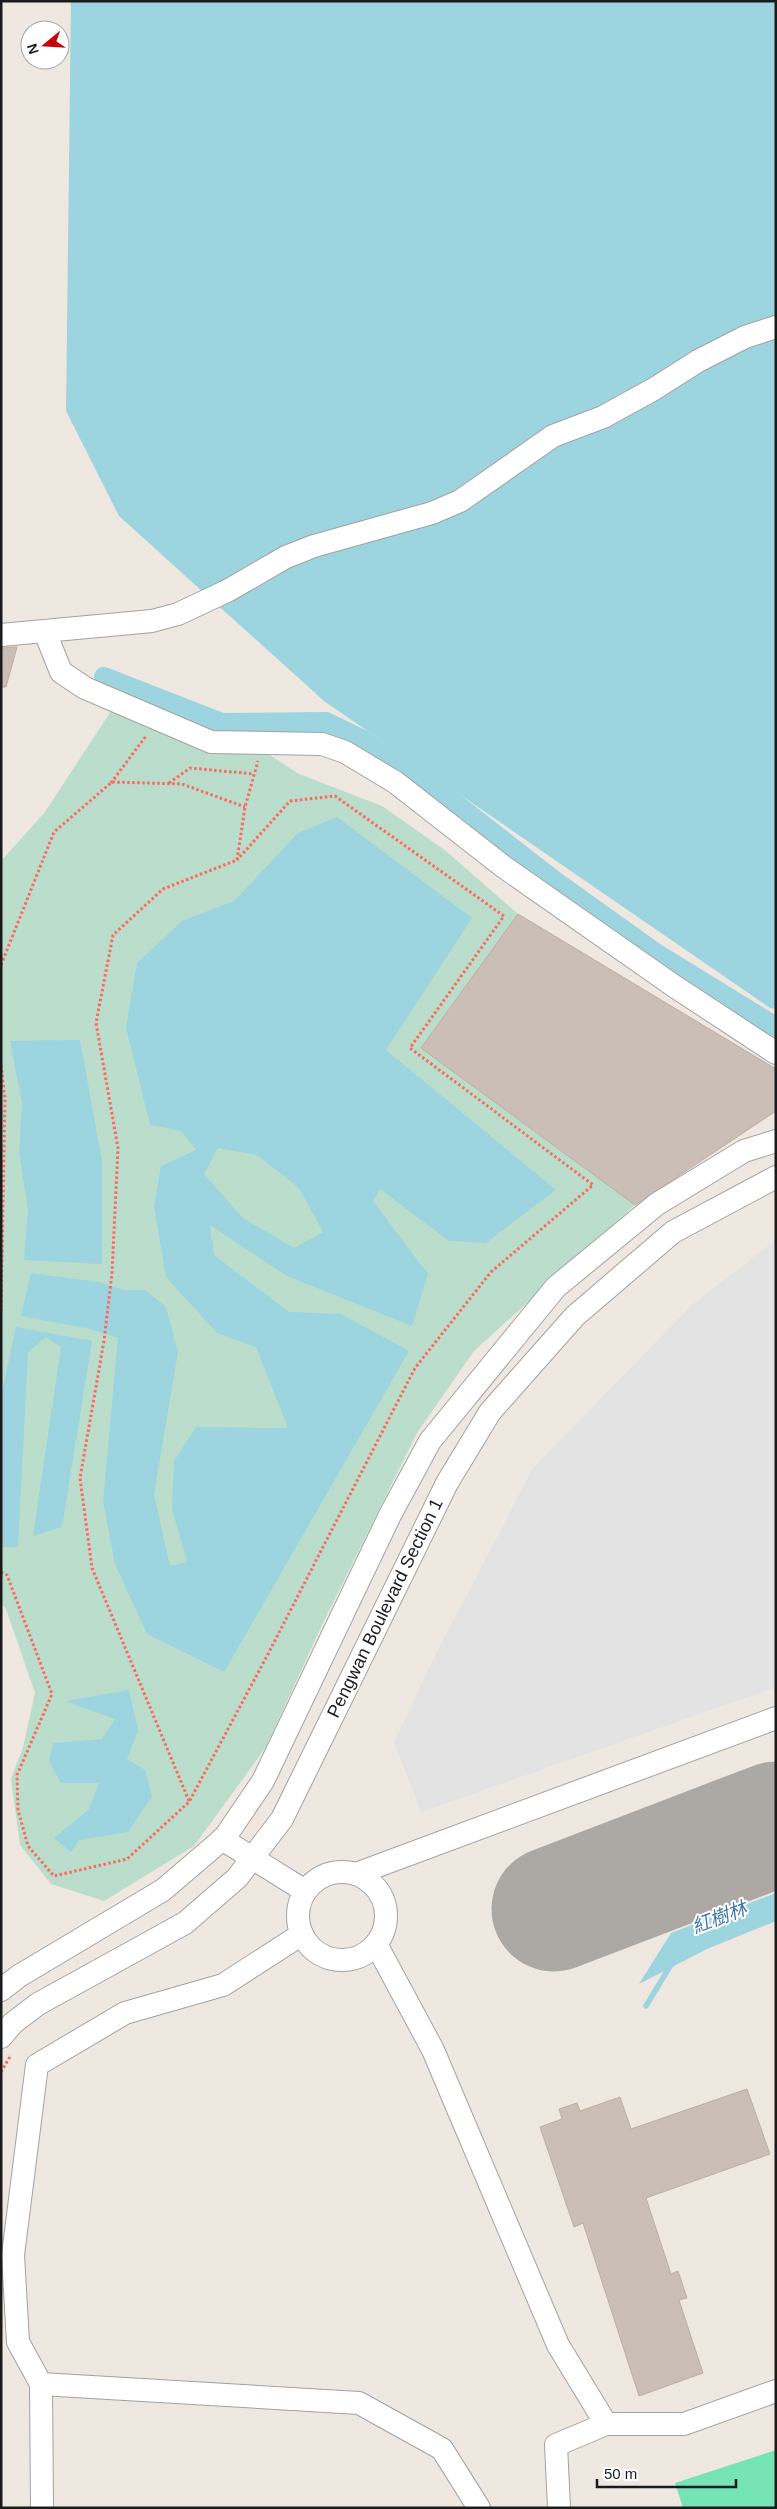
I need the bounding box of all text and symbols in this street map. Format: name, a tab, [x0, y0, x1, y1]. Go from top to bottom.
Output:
north arrow	[20, 20, 70, 70]
text: N	[23, 42, 42, 56]
street label: Pengwan Boulevard Section 1	[323, 1495, 447, 1721]
water label: 紅樹林	[689, 1897, 751, 1937]
scale bar	[597, 2456, 736, 2488]
text: 50 m	[604, 2465, 637, 2482]

